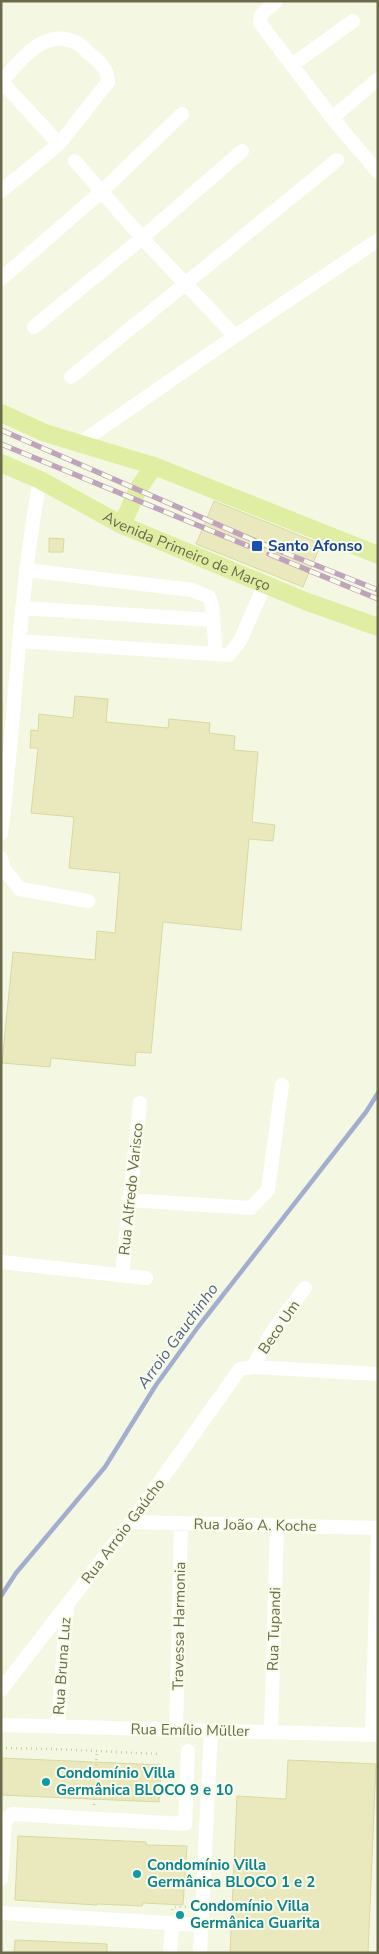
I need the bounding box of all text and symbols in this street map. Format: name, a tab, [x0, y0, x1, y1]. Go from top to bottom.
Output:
street label: Avenida Primeiro de Março	[99, 506, 274, 596]
place label: Santo Afonso	[268, 536, 363, 556]
marker: Santo Afonso	[250, 539, 264, 553]
street label: Rua Alfredo Varisco	[114, 1122, 148, 1256]
water label: Arroio Gauchinho	[132, 1279, 224, 1394]
street label: Beco Um	[254, 1296, 304, 1358]
street label: Rua Arroio Gaúcho	[77, 1474, 169, 1588]
street label: Rua João A. Koche	[193, 1514, 317, 1536]
street label: Travessa Harmonia	[168, 1561, 190, 1691]
street label: Rua Tupandi	[263, 1587, 285, 1671]
street label: Rua Bruna Luz	[49, 1616, 75, 1716]
street label: Rua Emílio Müller	[130, 1719, 250, 1741]
place label: Condomínio Villa Germânica BLOCO 9 e 10	[56, 1763, 233, 1800]
marker: Condomínio Villa Germânica BLOCO 9 e 10	[40, 1776, 52, 1788]
place label: Condomínio Villa Germânica BLOCO 1 e 2	[147, 1855, 315, 1892]
marker: Condomínio Villa Germânica BLOCO 1 e 2	[131, 1868, 143, 1880]
place label: Condomínio Villa Germânica Guarita	[190, 1896, 320, 1933]
marker: Condomínio Villa Germânica Guarita	[174, 1909, 186, 1921]

